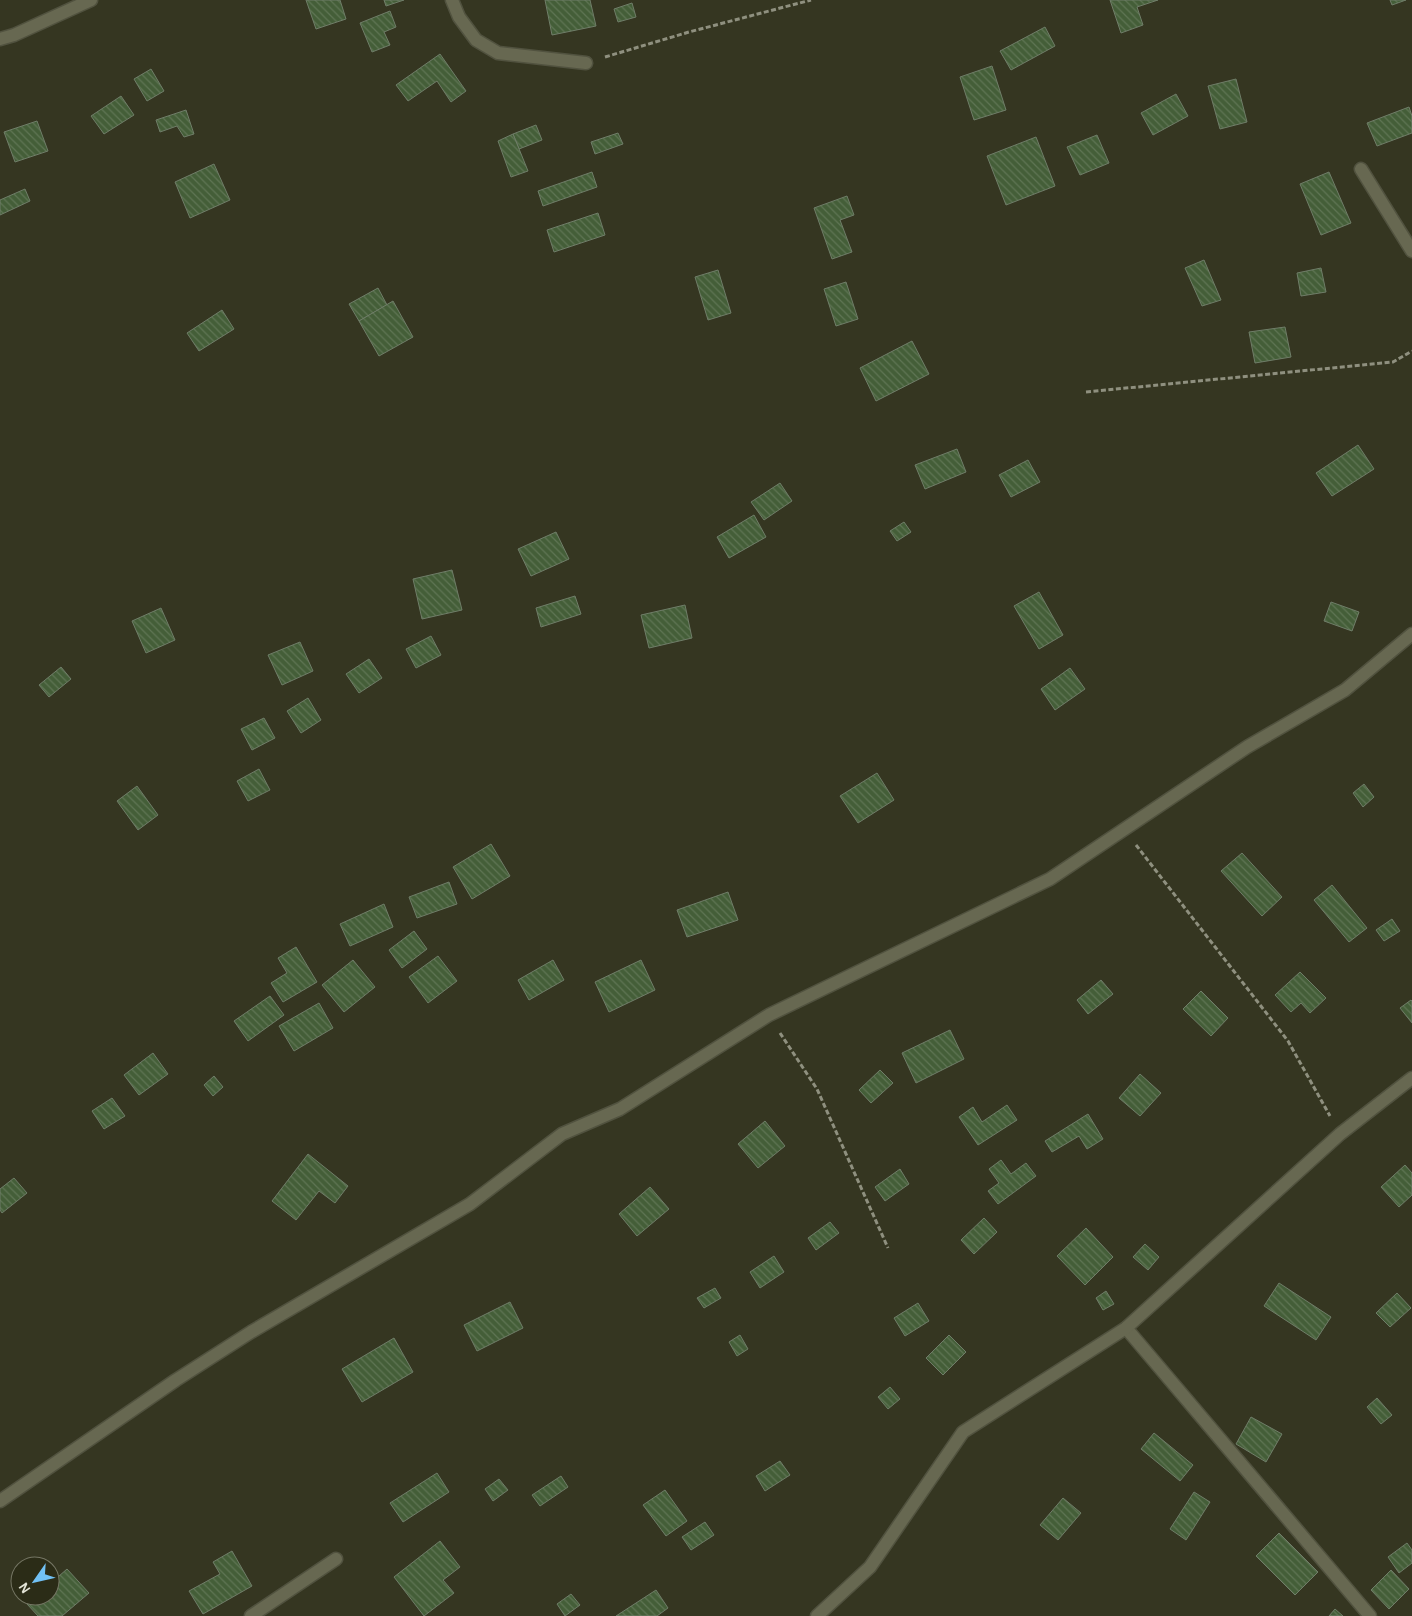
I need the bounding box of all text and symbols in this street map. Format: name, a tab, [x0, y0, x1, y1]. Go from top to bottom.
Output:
north arrow	[10, 1556, 60, 1606]
text: N	[17, 1580, 34, 1596]

